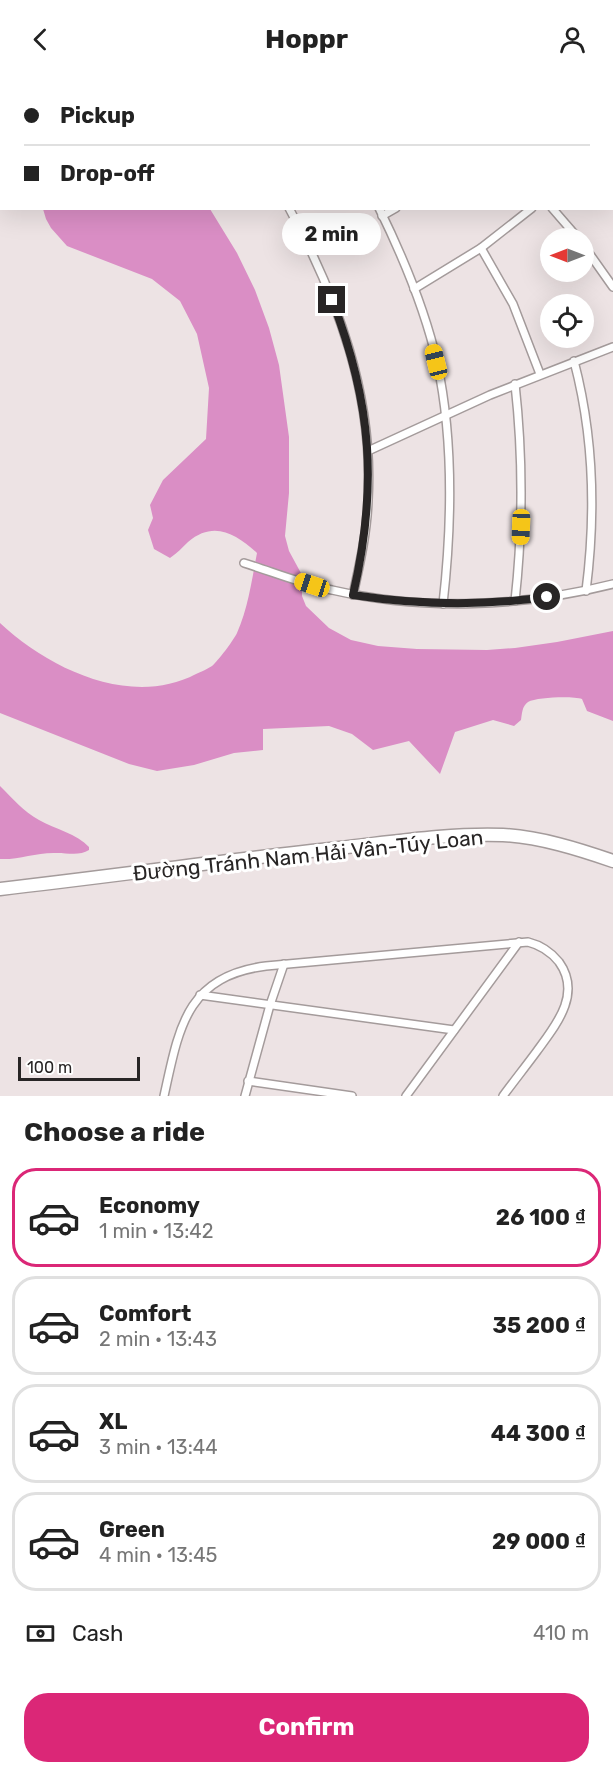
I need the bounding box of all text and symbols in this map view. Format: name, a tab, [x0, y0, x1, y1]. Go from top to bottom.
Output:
icon: back	[24, 23, 57, 56]
text: Hoppr	[265, 23, 348, 55]
icon: person	[556, 23, 589, 56]
text: Pickup	[60, 102, 135, 129]
text: Drop-off	[60, 160, 155, 187]
callout: 2 min	[282, 213, 382, 255]
text: 2 min	[304, 222, 359, 246]
north arrow	[540, 228, 594, 282]
map controls	[540, 228, 594, 348]
route end	[318, 286, 345, 313]
button: locate	[540, 294, 594, 348]
car	[423, 342, 449, 382]
car	[511, 509, 531, 545]
car	[292, 571, 332, 599]
route start	[533, 583, 560, 610]
street label: Đường Tránh Nam Hải Vân-Túy Loan	[132, 824, 484, 886]
scale bar	[18, 1054, 140, 1082]
text: 100 m	[27, 1058, 72, 1077]
text: Choose a ride	[24, 1116, 205, 1148]
icon: car	[27, 1191, 81, 1245]
text: Economy	[99, 1192, 200, 1219]
text: 26 100 ₫	[496, 1204, 586, 1231]
text: 1 min · 13:42	[99, 1219, 213, 1243]
icon: car	[27, 1299, 81, 1353]
text: Comfort	[99, 1300, 191, 1327]
text: 35 200 ₫	[492, 1312, 586, 1339]
text: 2 min · 13:43	[99, 1327, 217, 1351]
icon: car	[27, 1407, 81, 1461]
text: XL	[99, 1408, 127, 1435]
text: 44 300 ₫	[491, 1420, 586, 1447]
text: 3 min · 13:44	[99, 1435, 218, 1459]
icon: car	[27, 1515, 81, 1569]
text: Green	[99, 1516, 165, 1543]
text: 29 000 ₫	[492, 1528, 586, 1555]
text: 4 min · 13:45	[99, 1543, 217, 1567]
icon: cash	[24, 1617, 57, 1650]
text: Cash	[72, 1620, 123, 1647]
text: 410 m	[533, 1621, 589, 1645]
button: Confirm	[24, 1693, 589, 1762]

